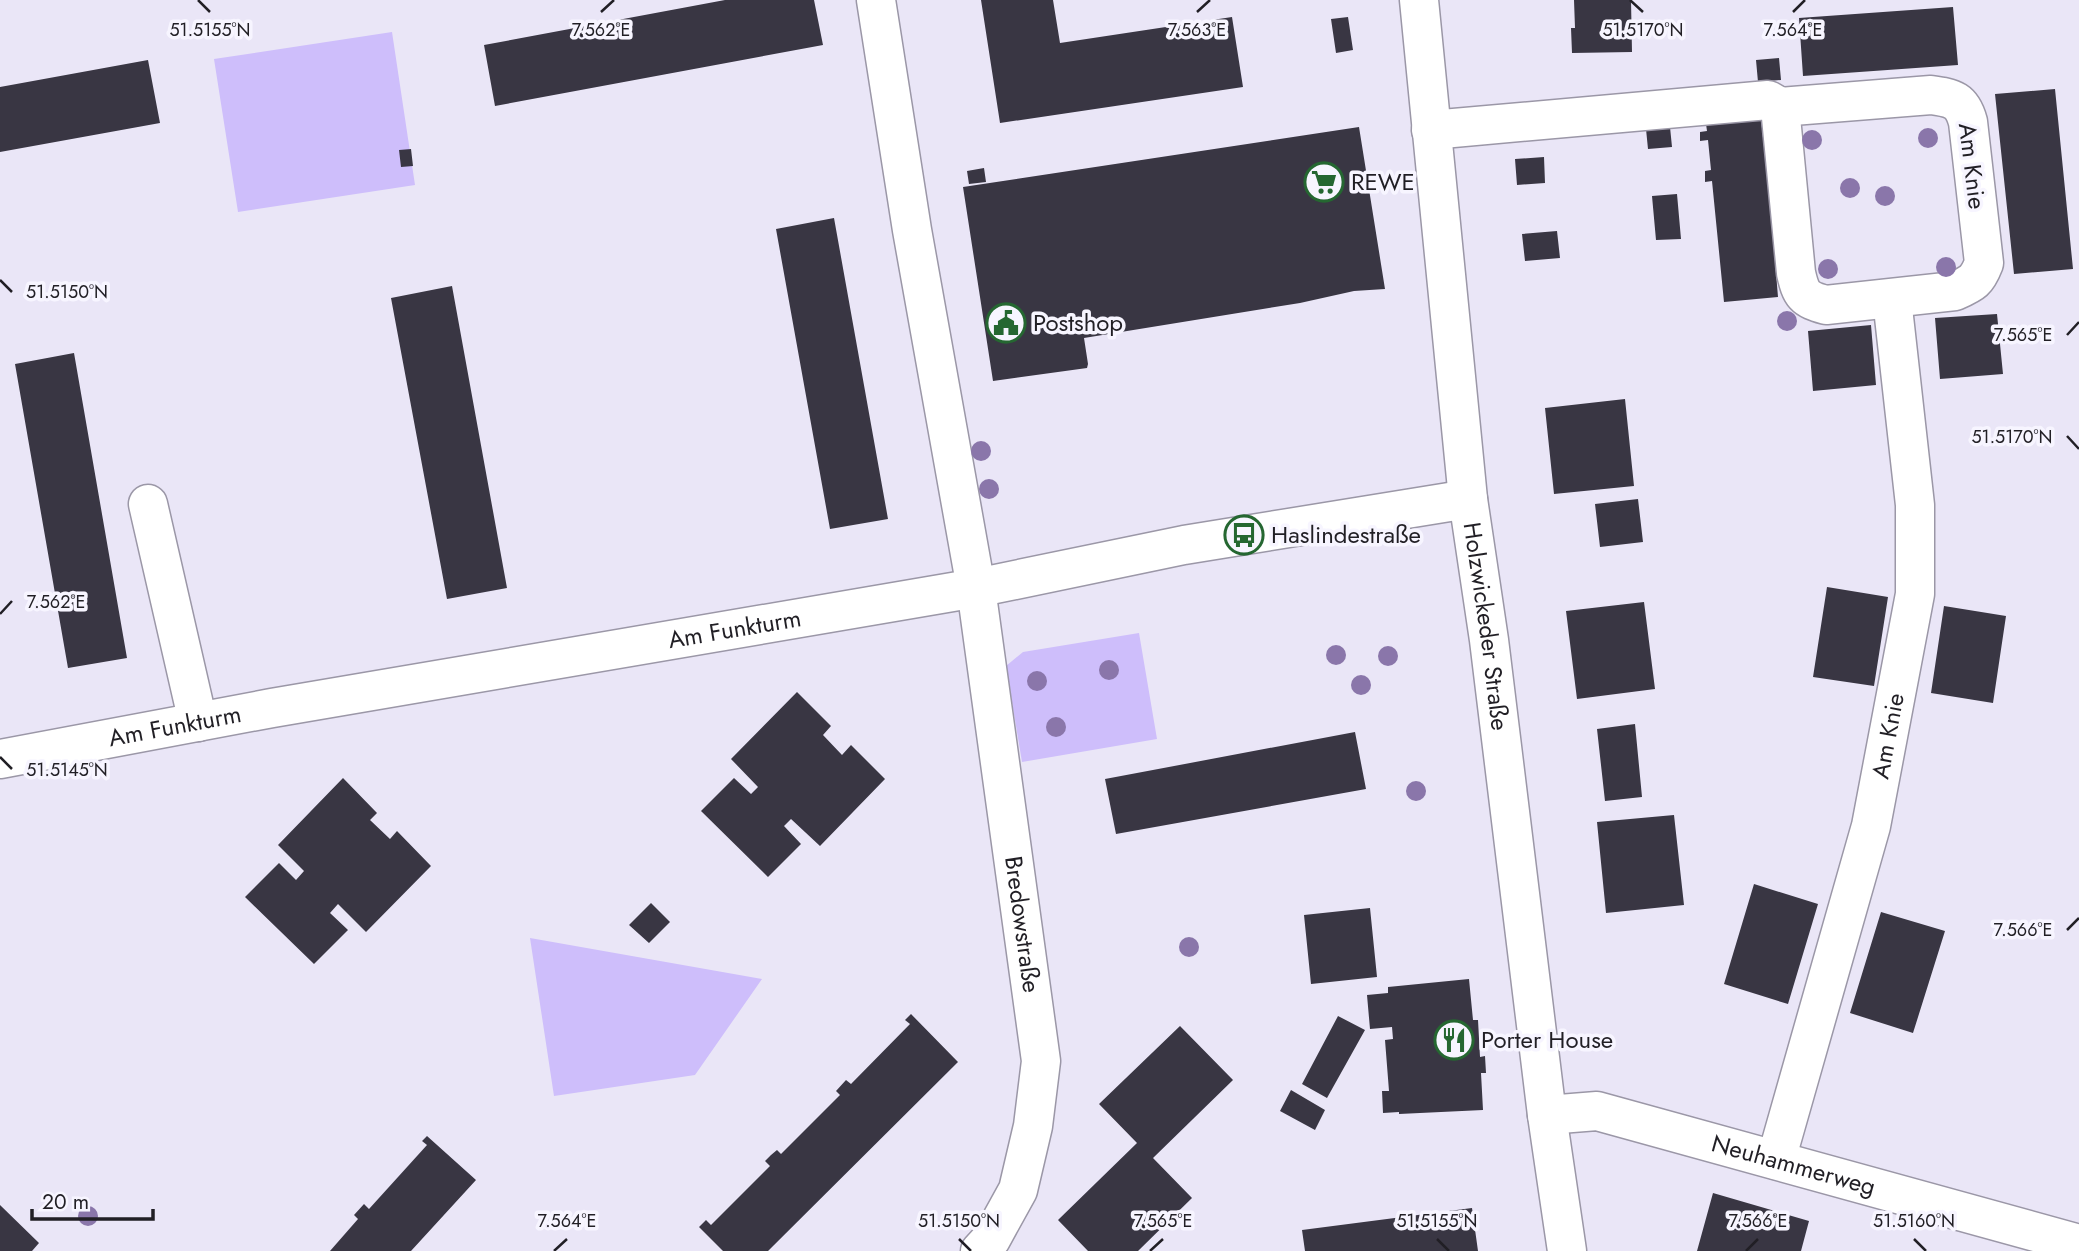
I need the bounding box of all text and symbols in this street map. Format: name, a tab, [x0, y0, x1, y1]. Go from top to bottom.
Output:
text: 51.5155°N	[169, 17, 251, 43]
text: 7.562°E	[572, 17, 630, 43]
text: 7.563°E	[1168, 17, 1226, 43]
text: 51.5170°N	[1602, 17, 1684, 43]
text: 7.564°E	[1764, 17, 1822, 43]
street label: Am Knie	[1950, 121, 1995, 211]
supermarket icon: REWE	[1303, 161, 1345, 203]
place label: REWE	[1351, 164, 1415, 199]
text: 51.5150°N	[26, 279, 108, 305]
public building icon: Postshop	[985, 302, 1027, 344]
place label: Postshop	[1033, 305, 1123, 340]
text: 7.565°E	[1994, 322, 2052, 348]
text: 51.5170°N	[1971, 424, 2053, 450]
bus stop icon: Haslindestraße	[1223, 514, 1265, 556]
place label: Haslindestraße	[1271, 517, 1421, 552]
street label: Holzwickeder Straße	[1455, 520, 1518, 732]
text: 7.562°E	[27, 589, 85, 615]
street label: Am Funkturm	[665, 600, 804, 657]
street label: Am Knie	[1862, 690, 1913, 782]
street label: Am Funkturm	[106, 696, 244, 755]
text: 51.5145°N	[26, 757, 108, 783]
street label: Bredowstraße	[996, 854, 1049, 995]
text: 7.566°E	[1994, 917, 2052, 943]
restaurant icon: Porter House	[1433, 1019, 1475, 1061]
place label: Porter House	[1481, 1022, 1613, 1057]
street label: Neuhammerweg	[1708, 1125, 1880, 1204]
scale bar	[32, 1178, 152, 1222]
text: 20 m	[42, 1187, 89, 1217]
text: 7.564°E	[538, 1208, 596, 1234]
text: 51.5150°N	[918, 1208, 1000, 1234]
text: 7.565°E	[1134, 1208, 1192, 1234]
text: 51.5155°N	[1396, 1208, 1478, 1234]
text: 7.566°E	[1729, 1208, 1787, 1234]
text: 51.5160°N	[1873, 1208, 1955, 1234]

